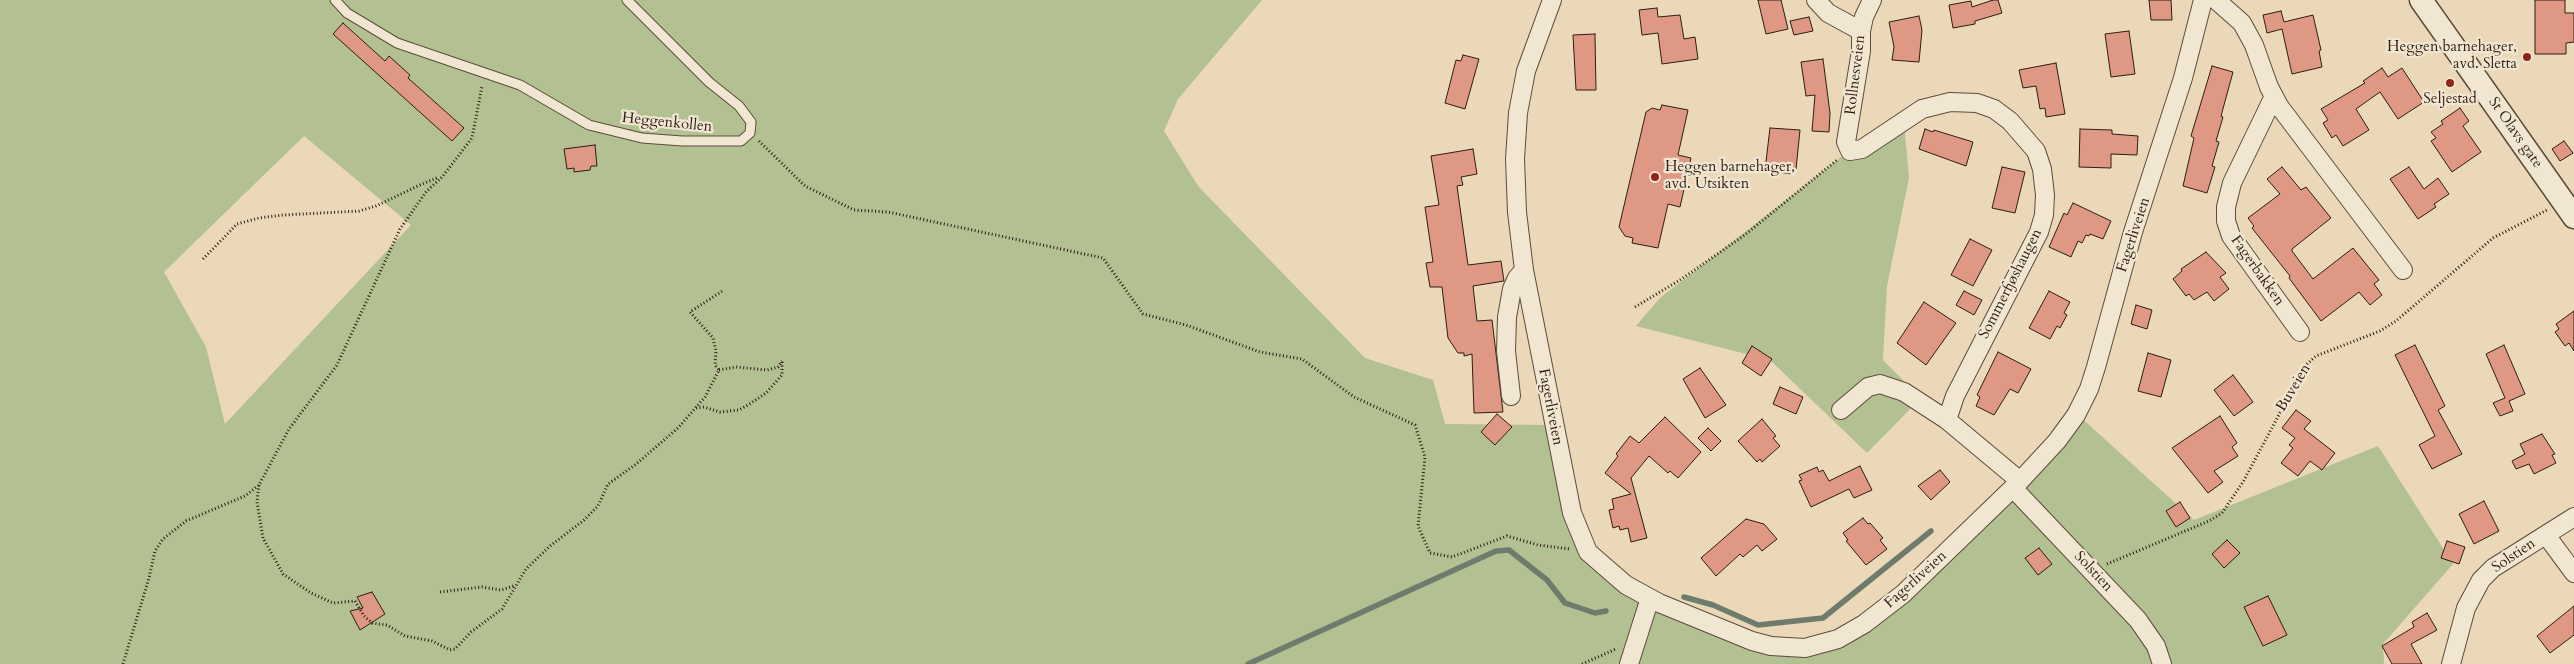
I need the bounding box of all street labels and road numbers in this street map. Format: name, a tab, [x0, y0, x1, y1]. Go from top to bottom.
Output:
street label: Rollnesveien	[1842, 34, 1870, 116]
street label: St Olavs gate	[2484, 94, 2546, 172]
street label: Heggenkollen	[621, 109, 713, 137]
street label: Fagerliveien	[2113, 195, 2155, 275]
street label: Sommerfjøshaugen	[1975, 226, 2047, 342]
street label: Fagerbakken	[2226, 232, 2288, 310]
street label: Buveien	[2273, 361, 2315, 415]
street label: Fagerliveien	[1534, 367, 1566, 447]
street label: Solstien	[2489, 535, 2539, 577]
street label: Fagerliveien	[1881, 547, 1951, 613]
street label: Solstien	[2070, 548, 2116, 596]

